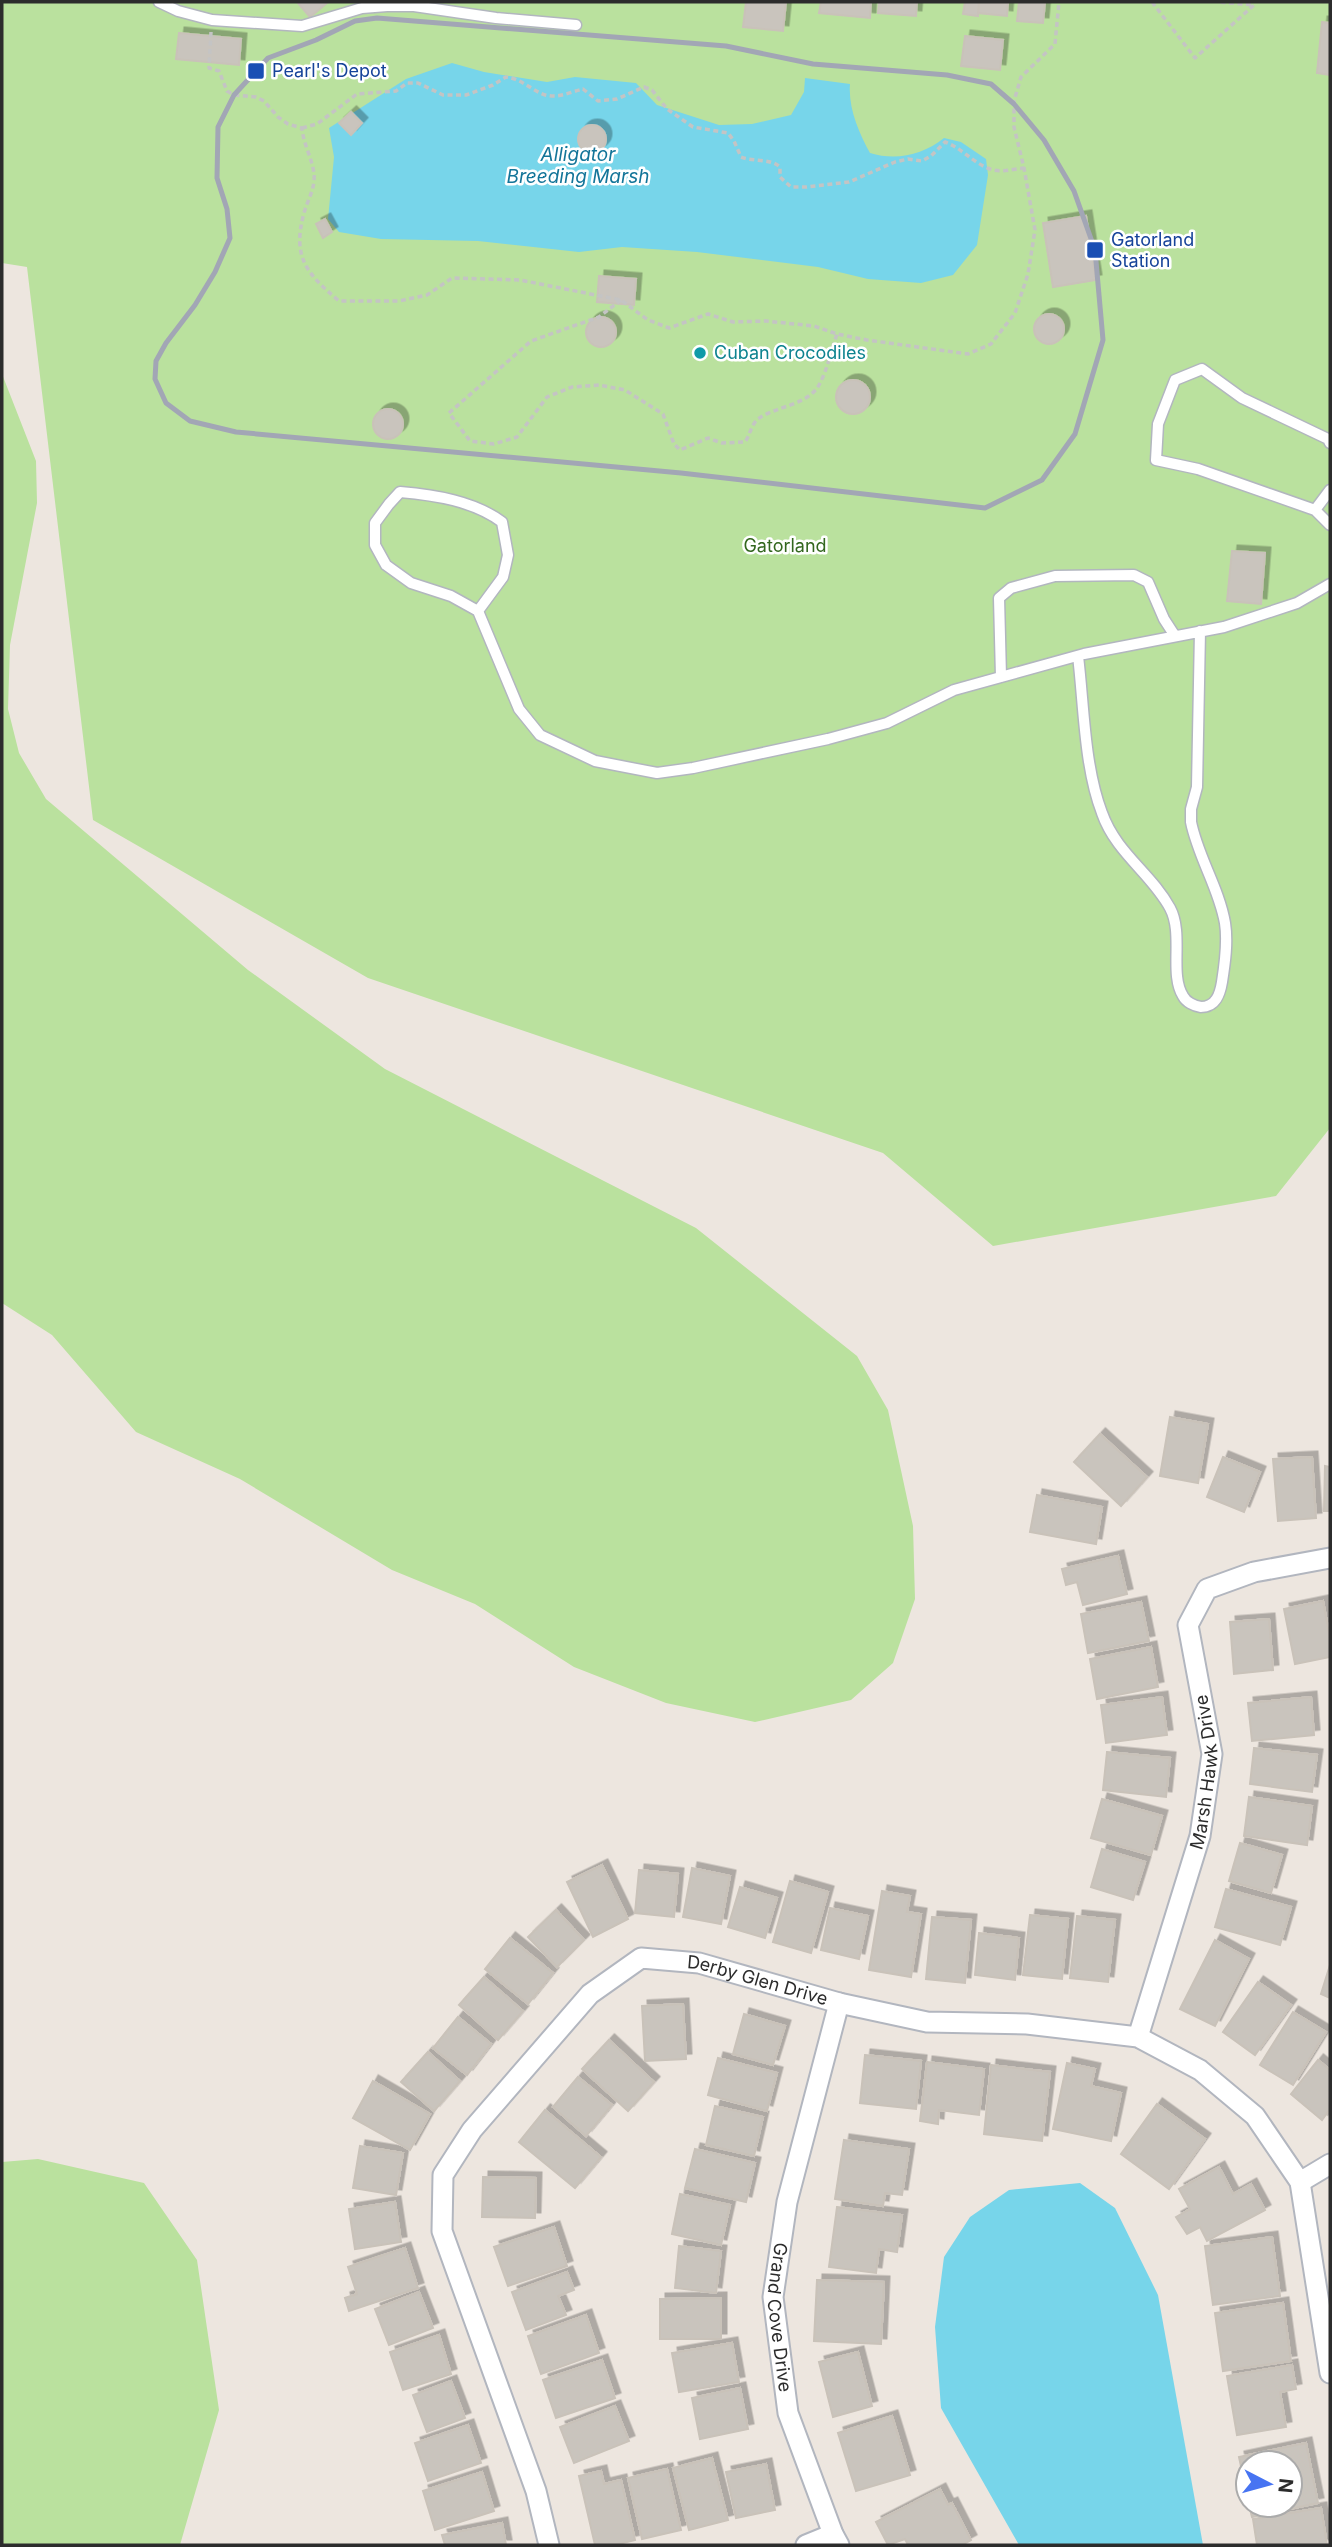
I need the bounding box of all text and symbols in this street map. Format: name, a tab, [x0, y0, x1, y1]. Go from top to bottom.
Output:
place label: Pearl's Depot	[272, 60, 387, 81]
marker: Pearl's Depot	[246, 61, 266, 81]
water label: Alligator Breeding Marsh	[507, 143, 649, 188]
place label: Gatorland Station	[1111, 229, 1194, 271]
marker: Gatorland Station	[1085, 240, 1105, 260]
place label: Cuban Crocodiles	[714, 342, 866, 363]
marker: Cuban Crocodiles	[692, 345, 708, 361]
park label: Gatorland	[743, 535, 827, 556]
street label: Marsh Hawk Drive	[1186, 1693, 1222, 1852]
street label: Derby Glen Drive	[686, 1951, 830, 2009]
street label: Grand Cove Drive	[763, 2241, 796, 2393]
north arrow	[1234, 2449, 1304, 2519]
text: N	[1273, 2477, 1298, 2494]

